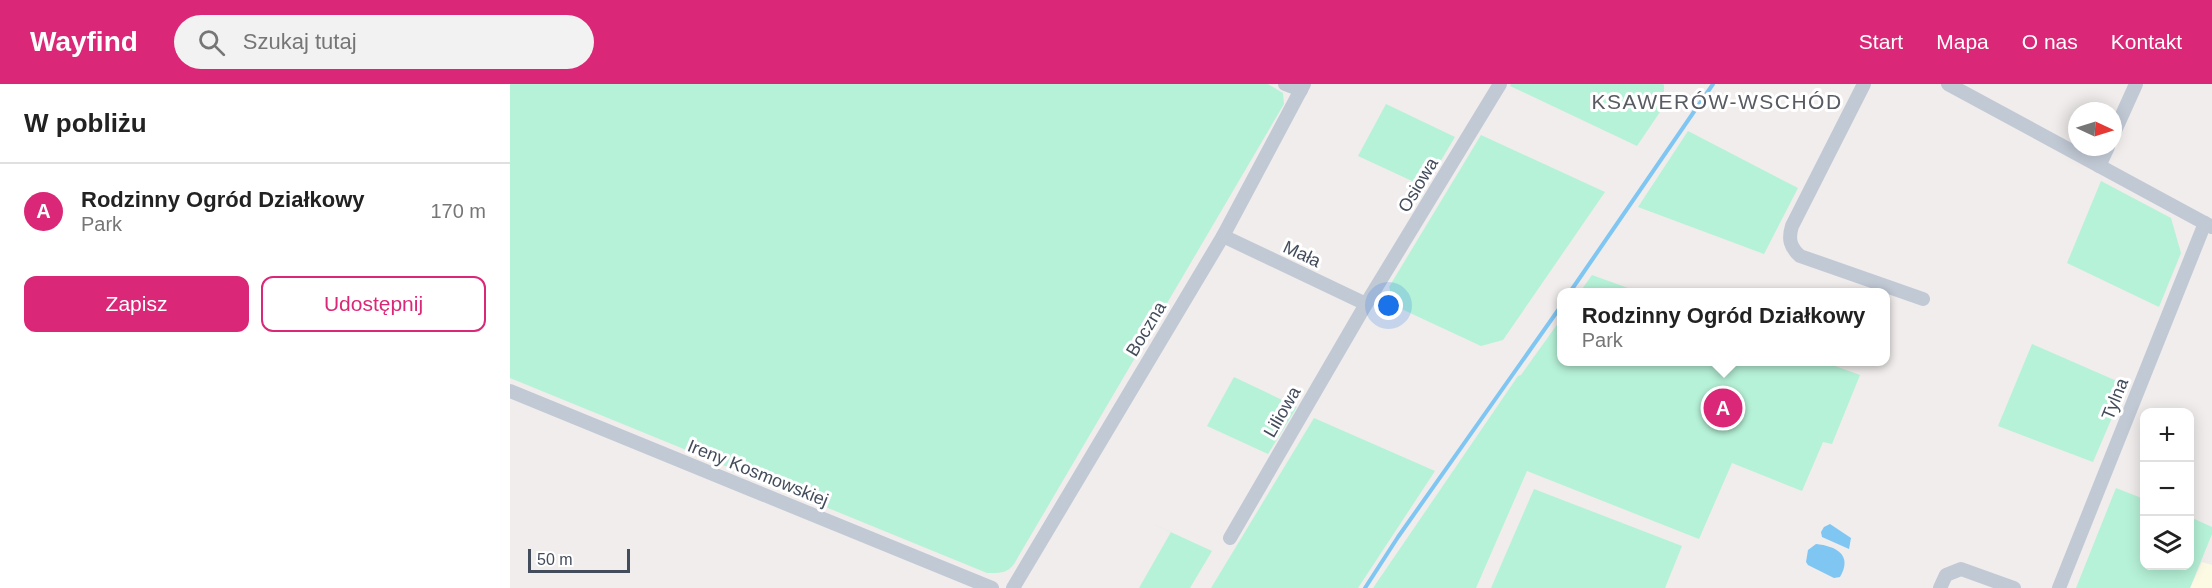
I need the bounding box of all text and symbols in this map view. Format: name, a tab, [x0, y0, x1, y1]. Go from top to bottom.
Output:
search box	[174, 15, 594, 69]
text: Wayfind	[30, 26, 138, 57]
icon: search	[195, 26, 228, 59]
text: Szukaj tutaj	[243, 29, 357, 54]
text: Start	[1859, 30, 1903, 53]
text: Mapa	[1936, 30, 1989, 53]
text: O nas	[2022, 30, 2078, 53]
text: Kontakt	[2111, 30, 2182, 53]
district label: KSAWERÓW-WSCHÓD	[1591, 90, 1843, 113]
north arrow	[2068, 102, 2122, 156]
text: W pobliżu	[24, 108, 147, 138]
street label: Osiowa	[1394, 153, 1443, 216]
text: Rodzinny Ogród Działkowy	[81, 187, 365, 212]
text: A	[36, 200, 51, 222]
text: 170 m	[430, 200, 486, 222]
text: Park	[81, 213, 122, 235]
street label: Mała	[1280, 237, 1325, 272]
button: Zapisz	[24, 276, 249, 332]
button: Udostępnij	[261, 276, 486, 332]
popup	[1557, 288, 1890, 366]
your location	[1374, 291, 1403, 320]
street label: Boczna	[1122, 297, 1171, 360]
text: Rodzinny Ogród Działkowy	[1582, 303, 1865, 328]
text: Park	[1582, 329, 1623, 351]
street label: Tylna	[2098, 374, 2133, 423]
street label: Liliowa	[1260, 382, 1305, 441]
pin: A	[1704, 386, 1742, 430]
map controls	[2140, 408, 2194, 570]
button: +	[2140, 408, 2194, 462]
street label: Ireny Kosmowskiej	[685, 436, 831, 510]
button: −	[2140, 462, 2194, 516]
button: layers	[2140, 516, 2194, 570]
scale bar	[528, 546, 630, 574]
text: 50 m	[537, 551, 573, 568]

